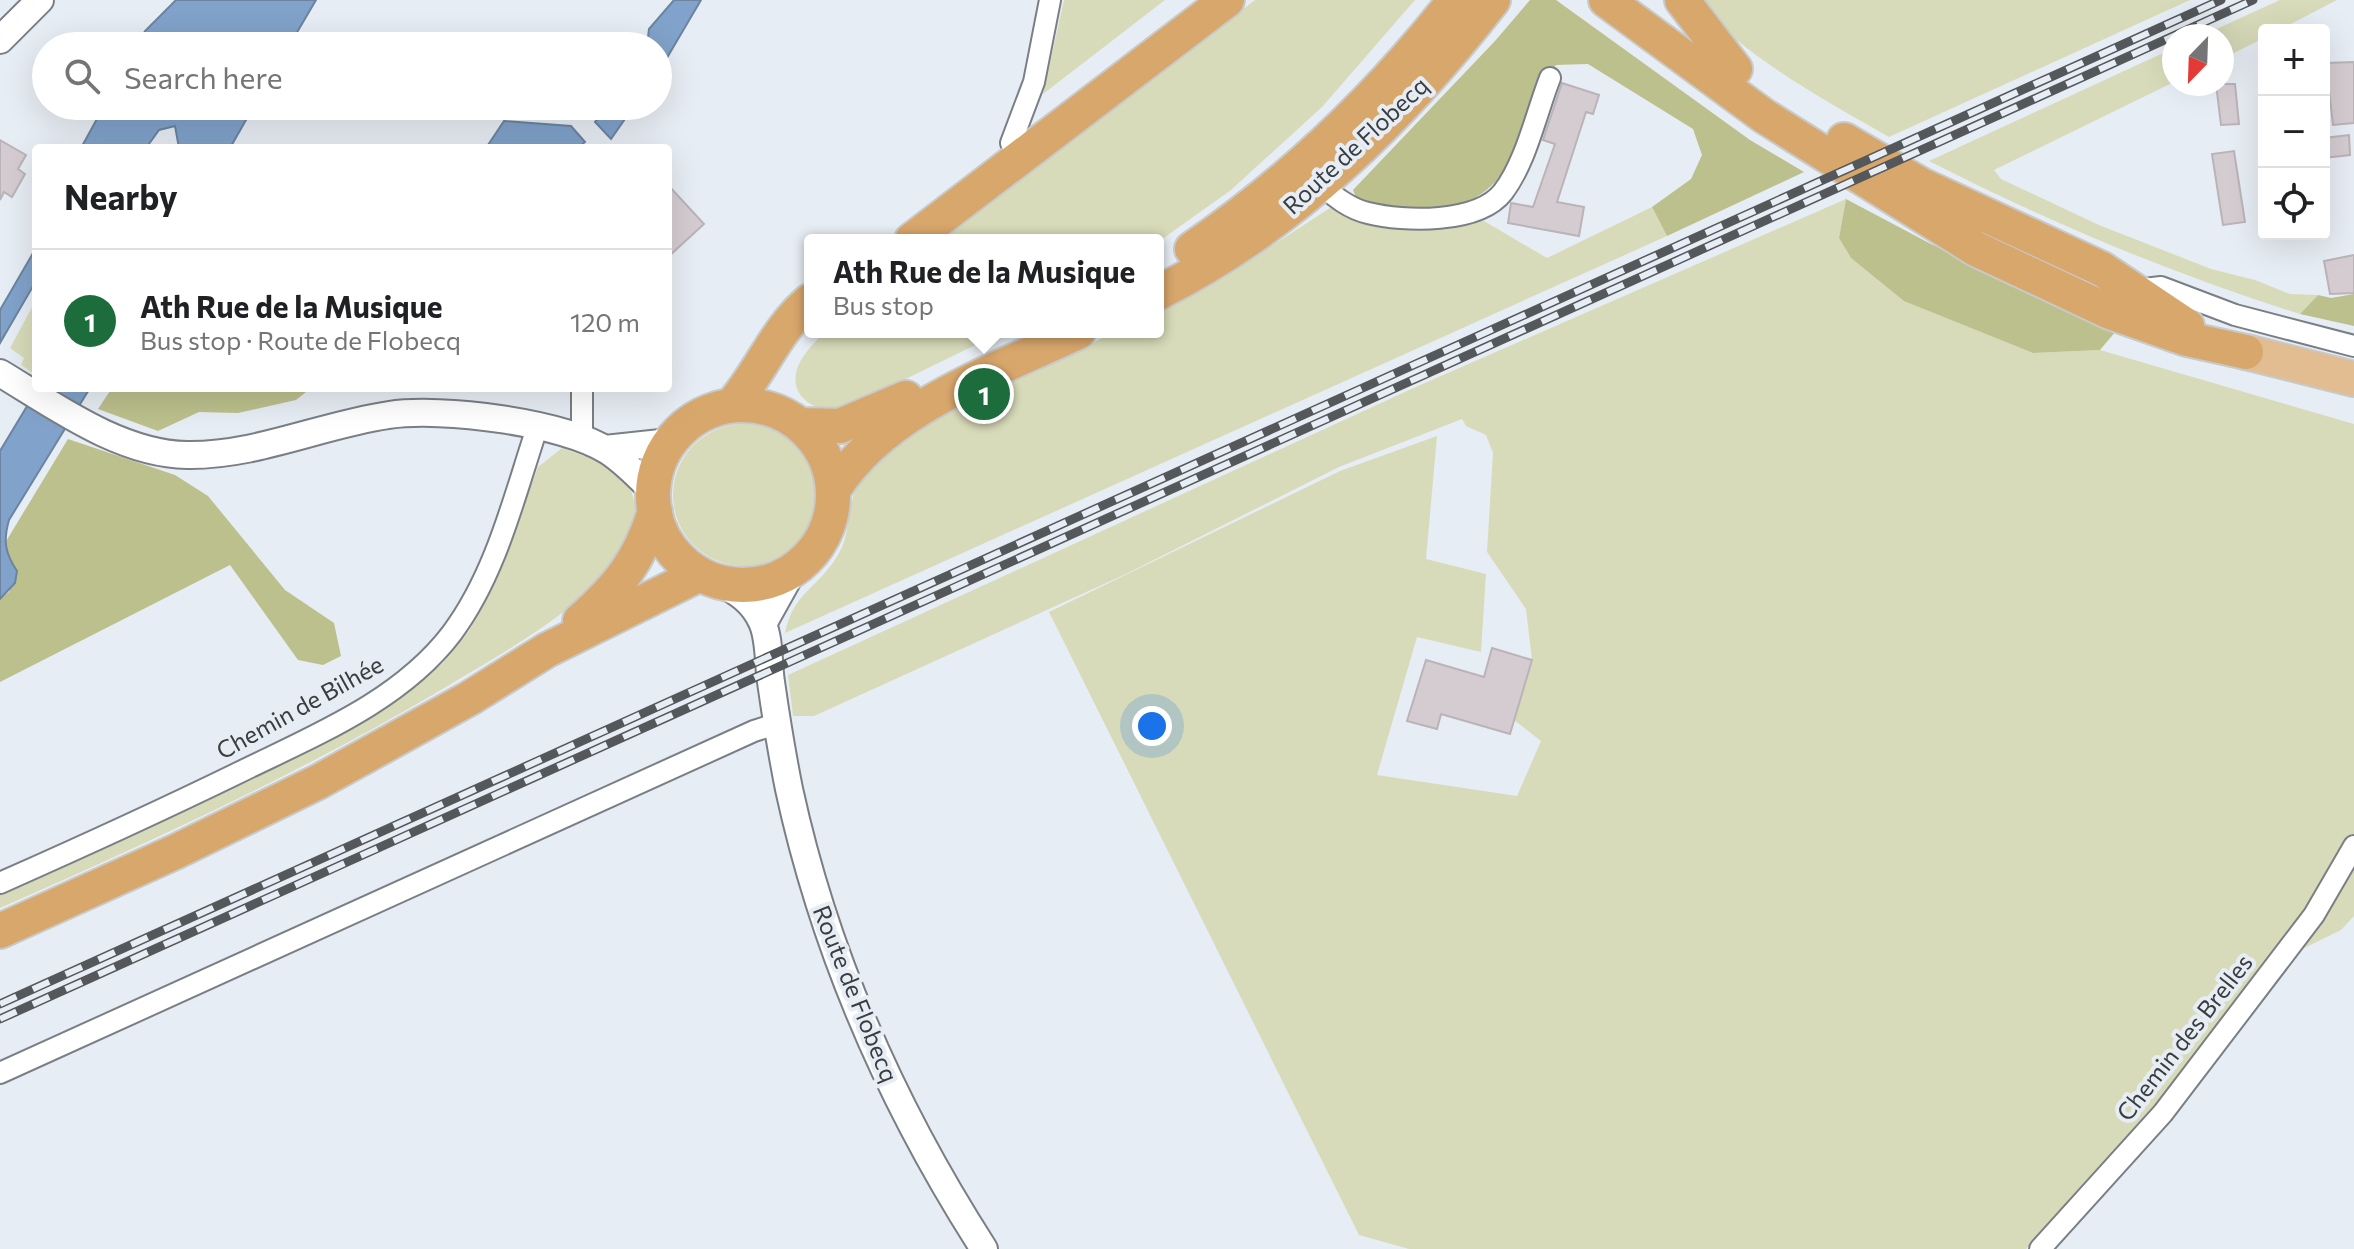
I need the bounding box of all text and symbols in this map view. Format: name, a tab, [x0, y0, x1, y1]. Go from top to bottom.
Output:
north arrow	[2162, 24, 2234, 96]
map controls	[2258, 24, 2330, 240]
button: +	[2258, 24, 2330, 96]
search box	[32, 32, 672, 120]
icon: search	[60, 54, 104, 98]
text: Search here	[124, 58, 283, 95]
street label: Route de Flobecq	[1276, 70, 1434, 220]
button: −	[2258, 96, 2330, 168]
button: locate	[2258, 168, 2330, 240]
text: Nearby	[64, 175, 178, 217]
popup	[804, 234, 1164, 338]
text: Ath Rue de la Musique	[833, 252, 1135, 289]
text: Ath Rue de la Musique	[140, 287, 443, 324]
text: Bus stop	[833, 289, 934, 320]
text: 1	[84, 306, 96, 337]
text: 120 m	[570, 306, 640, 337]
text: Bus stop · Route de Flobecq	[140, 324, 461, 355]
pin: 1	[958, 364, 1010, 424]
street label: Chemin de Bilhée	[211, 649, 388, 765]
your location	[1132, 706, 1172, 746]
street label: Route de Flobecq	[808, 901, 905, 1086]
street label: Chemin des Brelles	[2110, 948, 2258, 1126]

